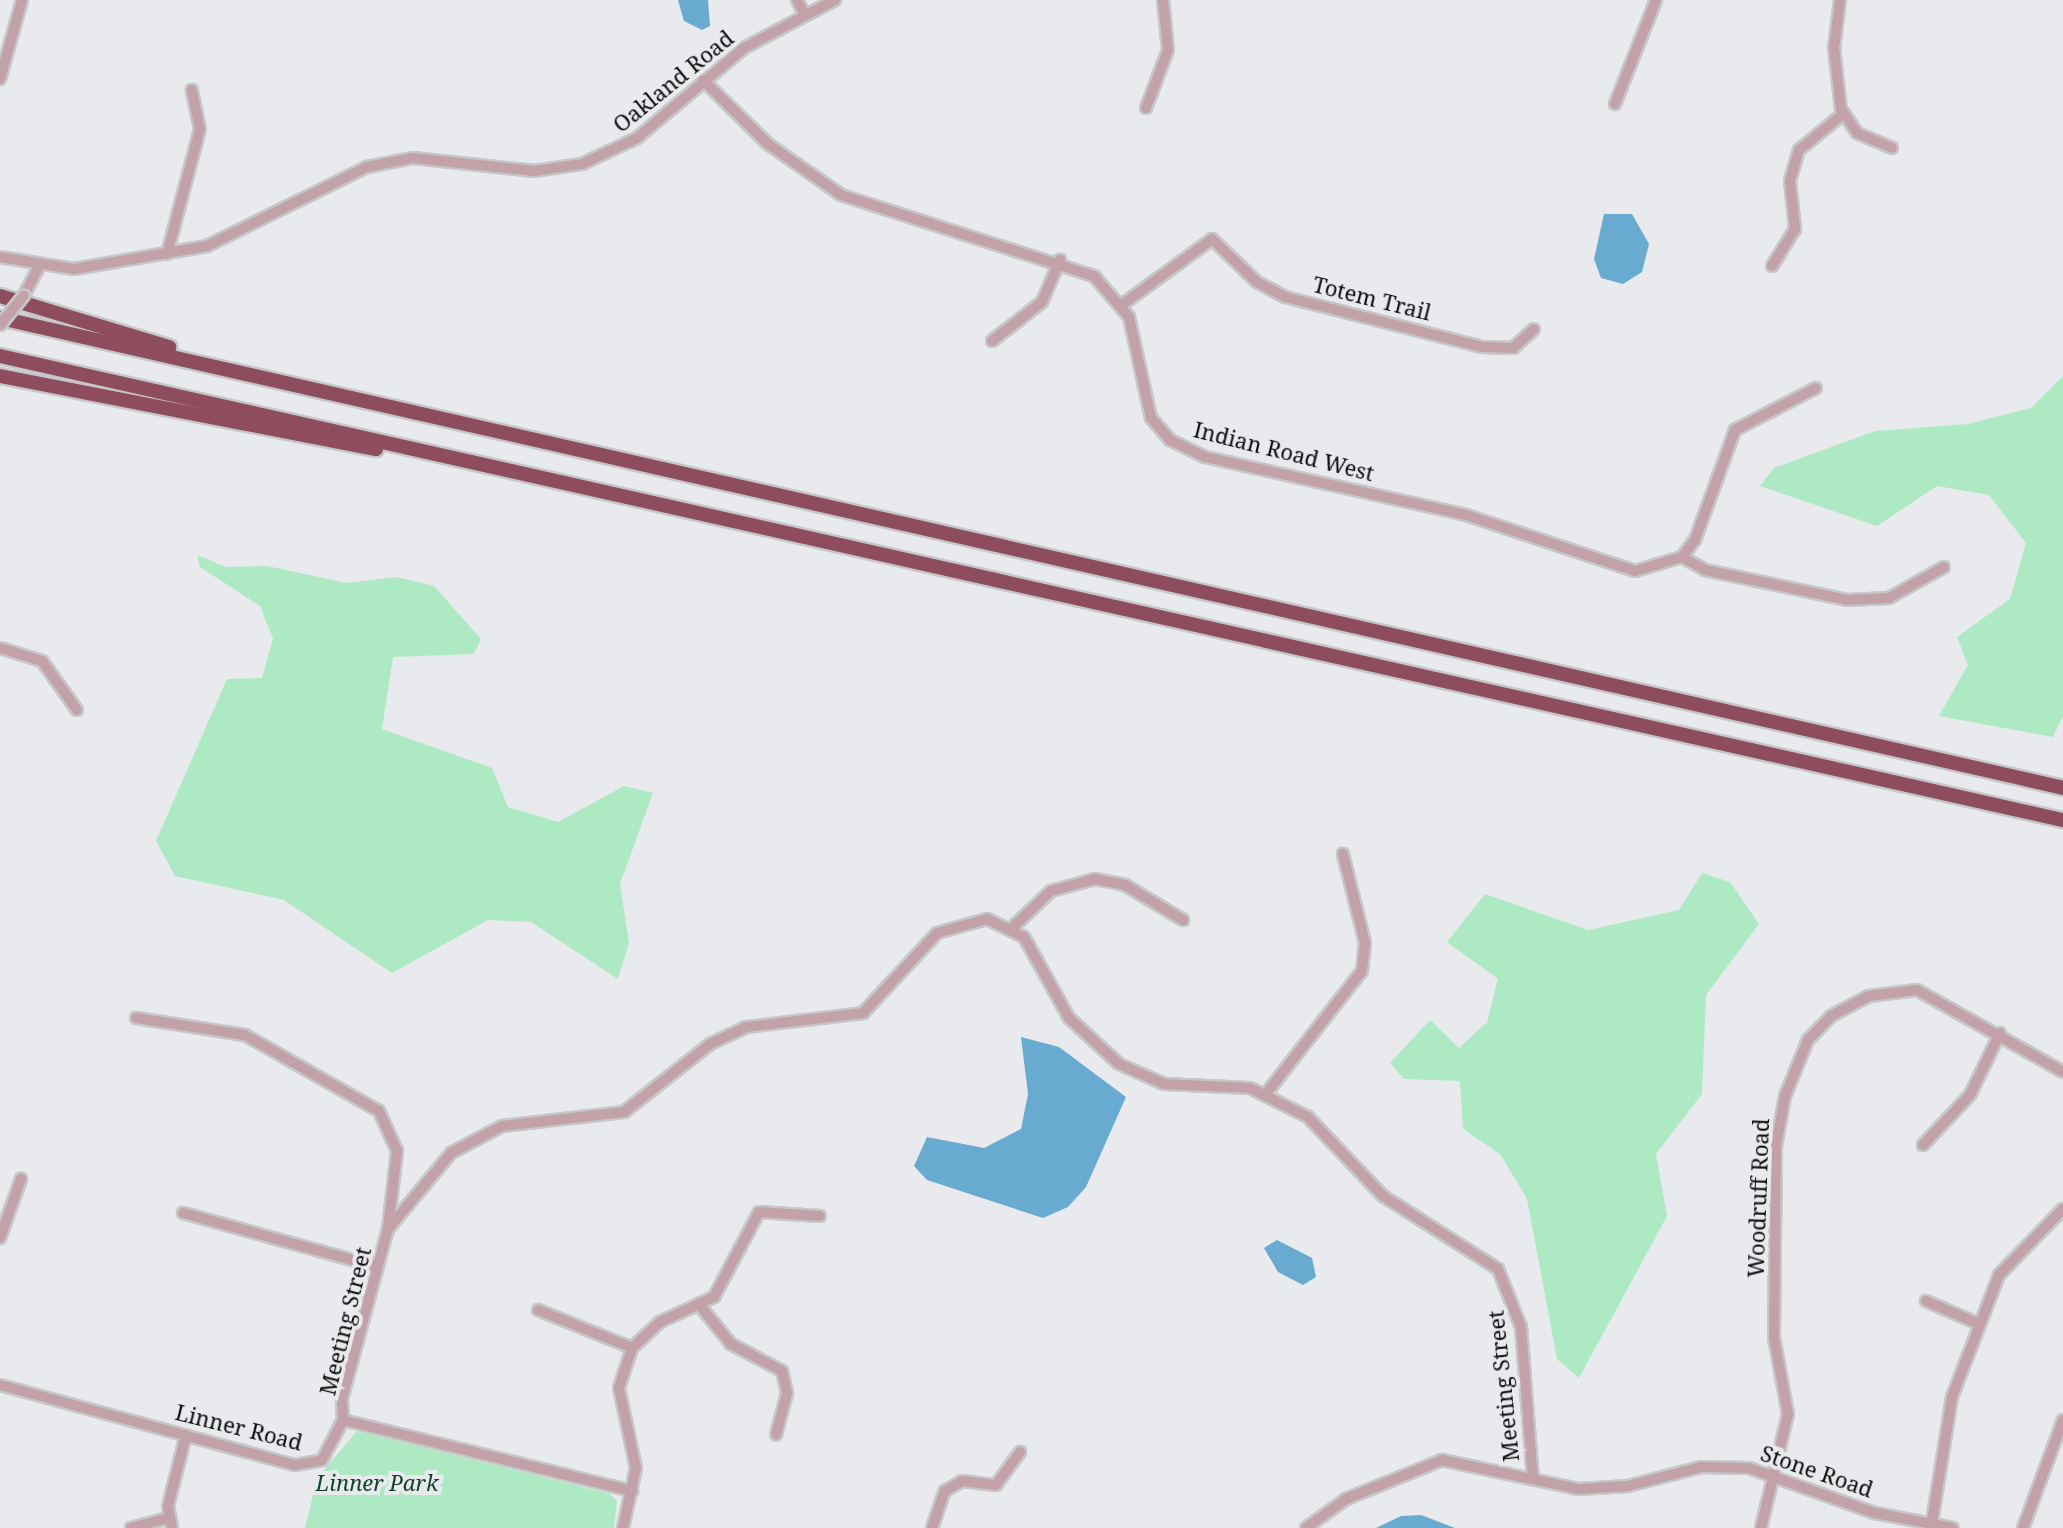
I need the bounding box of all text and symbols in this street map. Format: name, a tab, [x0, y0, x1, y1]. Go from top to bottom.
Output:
street label: Oakland Road	[607, 24, 739, 138]
street label: Totem Trail	[1310, 271, 1434, 325]
street label: Indian Road West	[1191, 416, 1377, 486]
street label: Woodruff Road	[1742, 1118, 1774, 1278]
street label: Meeting Street	[314, 1244, 376, 1398]
street label: Meeting Street	[1482, 1309, 1524, 1463]
street label: Linner Road	[173, 1398, 305, 1456]
street label: Stone Road	[1757, 1439, 1877, 1503]
park label: Linner Park	[316, 1470, 438, 1496]

